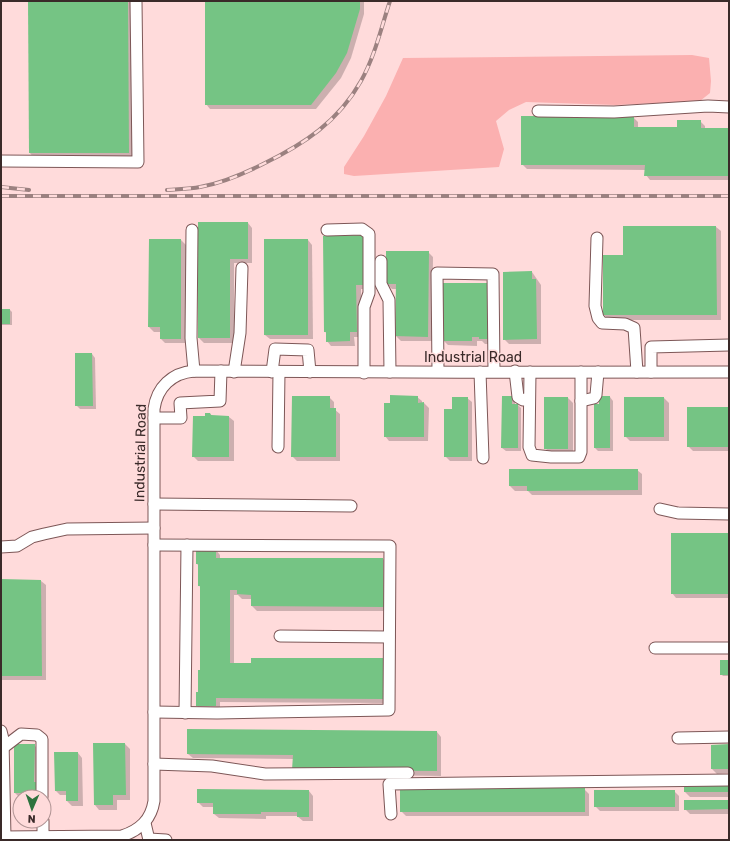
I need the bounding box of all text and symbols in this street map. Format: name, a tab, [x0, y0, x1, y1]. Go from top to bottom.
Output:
street label: Industrial Road	[424, 349, 522, 366]
street label: Industrial Road	[131, 404, 150, 502]
north arrow	[12, 789, 52, 829]
text: N	[27, 812, 36, 825]

